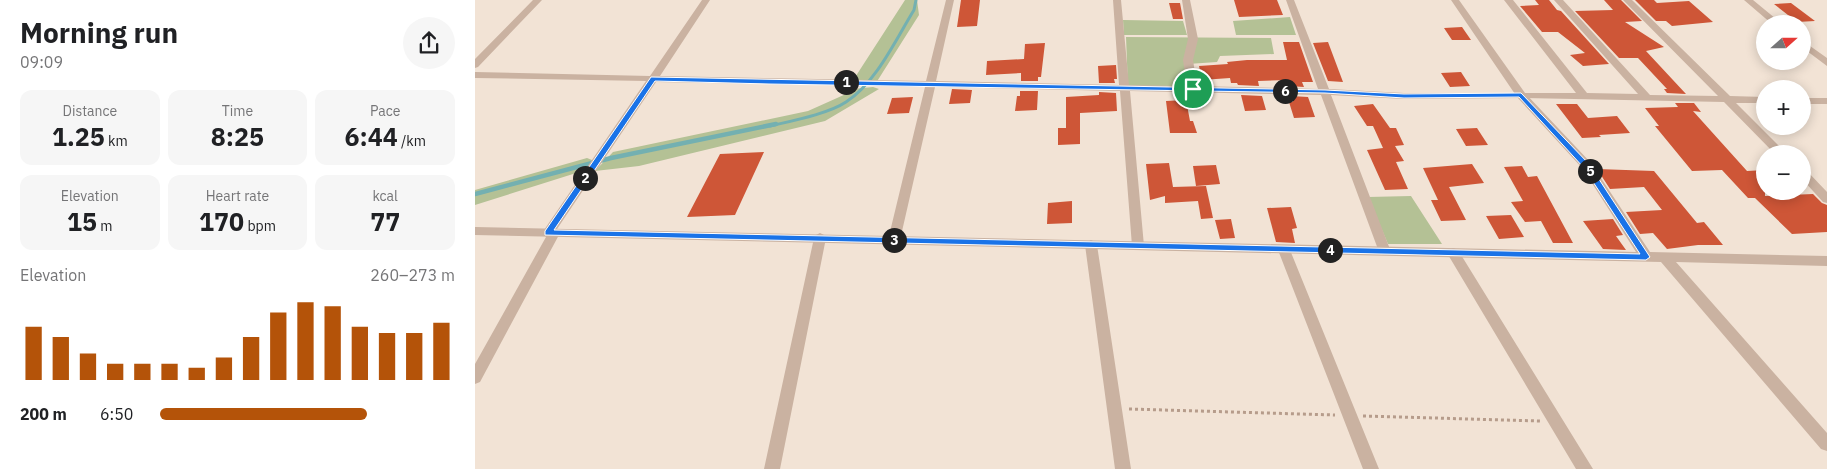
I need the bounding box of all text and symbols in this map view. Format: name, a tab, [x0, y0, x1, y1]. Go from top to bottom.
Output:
text: Morning run	[20, 14, 178, 51]
north arrow	[1756, 15, 1811, 70]
map controls	[1756, 15, 1811, 200]
button: share	[403, 17, 455, 69]
text: 09:09	[20, 52, 63, 72]
pin	[1172, 68, 1214, 110]
pin: 1	[833, 70, 859, 94]
text: 1	[842, 73, 851, 91]
icon: arrive	[1179, 75, 1207, 103]
pin: 6	[1273, 78, 1297, 104]
button: +	[1756, 80, 1811, 135]
text: 6	[1281, 82, 1290, 100]
text: Distance	[63, 102, 117, 120]
text: Time	[222, 102, 253, 120]
text: Pace	[370, 102, 400, 120]
text: 1.25	[52, 120, 105, 153]
text: 8:25	[211, 120, 264, 153]
text: 6:44	[344, 120, 398, 153]
text: km	[105, 132, 128, 150]
text: /km	[398, 132, 426, 150]
button: −	[1756, 145, 1811, 200]
pin: 5	[1577, 158, 1603, 184]
text: 5	[1586, 162, 1595, 180]
pin: 2	[573, 166, 597, 190]
text: 2	[581, 169, 590, 187]
text: Elevation	[61, 187, 119, 205]
text: Heart rate	[206, 187, 269, 205]
text: kcal	[372, 187, 398, 205]
text: 15	[67, 205, 97, 238]
text: 170	[199, 205, 244, 238]
text: 77	[370, 205, 400, 238]
text: m	[97, 217, 113, 235]
text: bpm	[244, 217, 276, 235]
pin: 3	[881, 228, 907, 252]
text: 3	[890, 231, 899, 249]
pin: 4	[1317, 238, 1343, 262]
text: 4	[1326, 241, 1335, 259]
text: Elevation	[20, 265, 86, 285]
text: 260–273 m	[370, 265, 455, 285]
text: 200 m	[20, 404, 67, 424]
text: 6:50	[100, 404, 133, 424]

